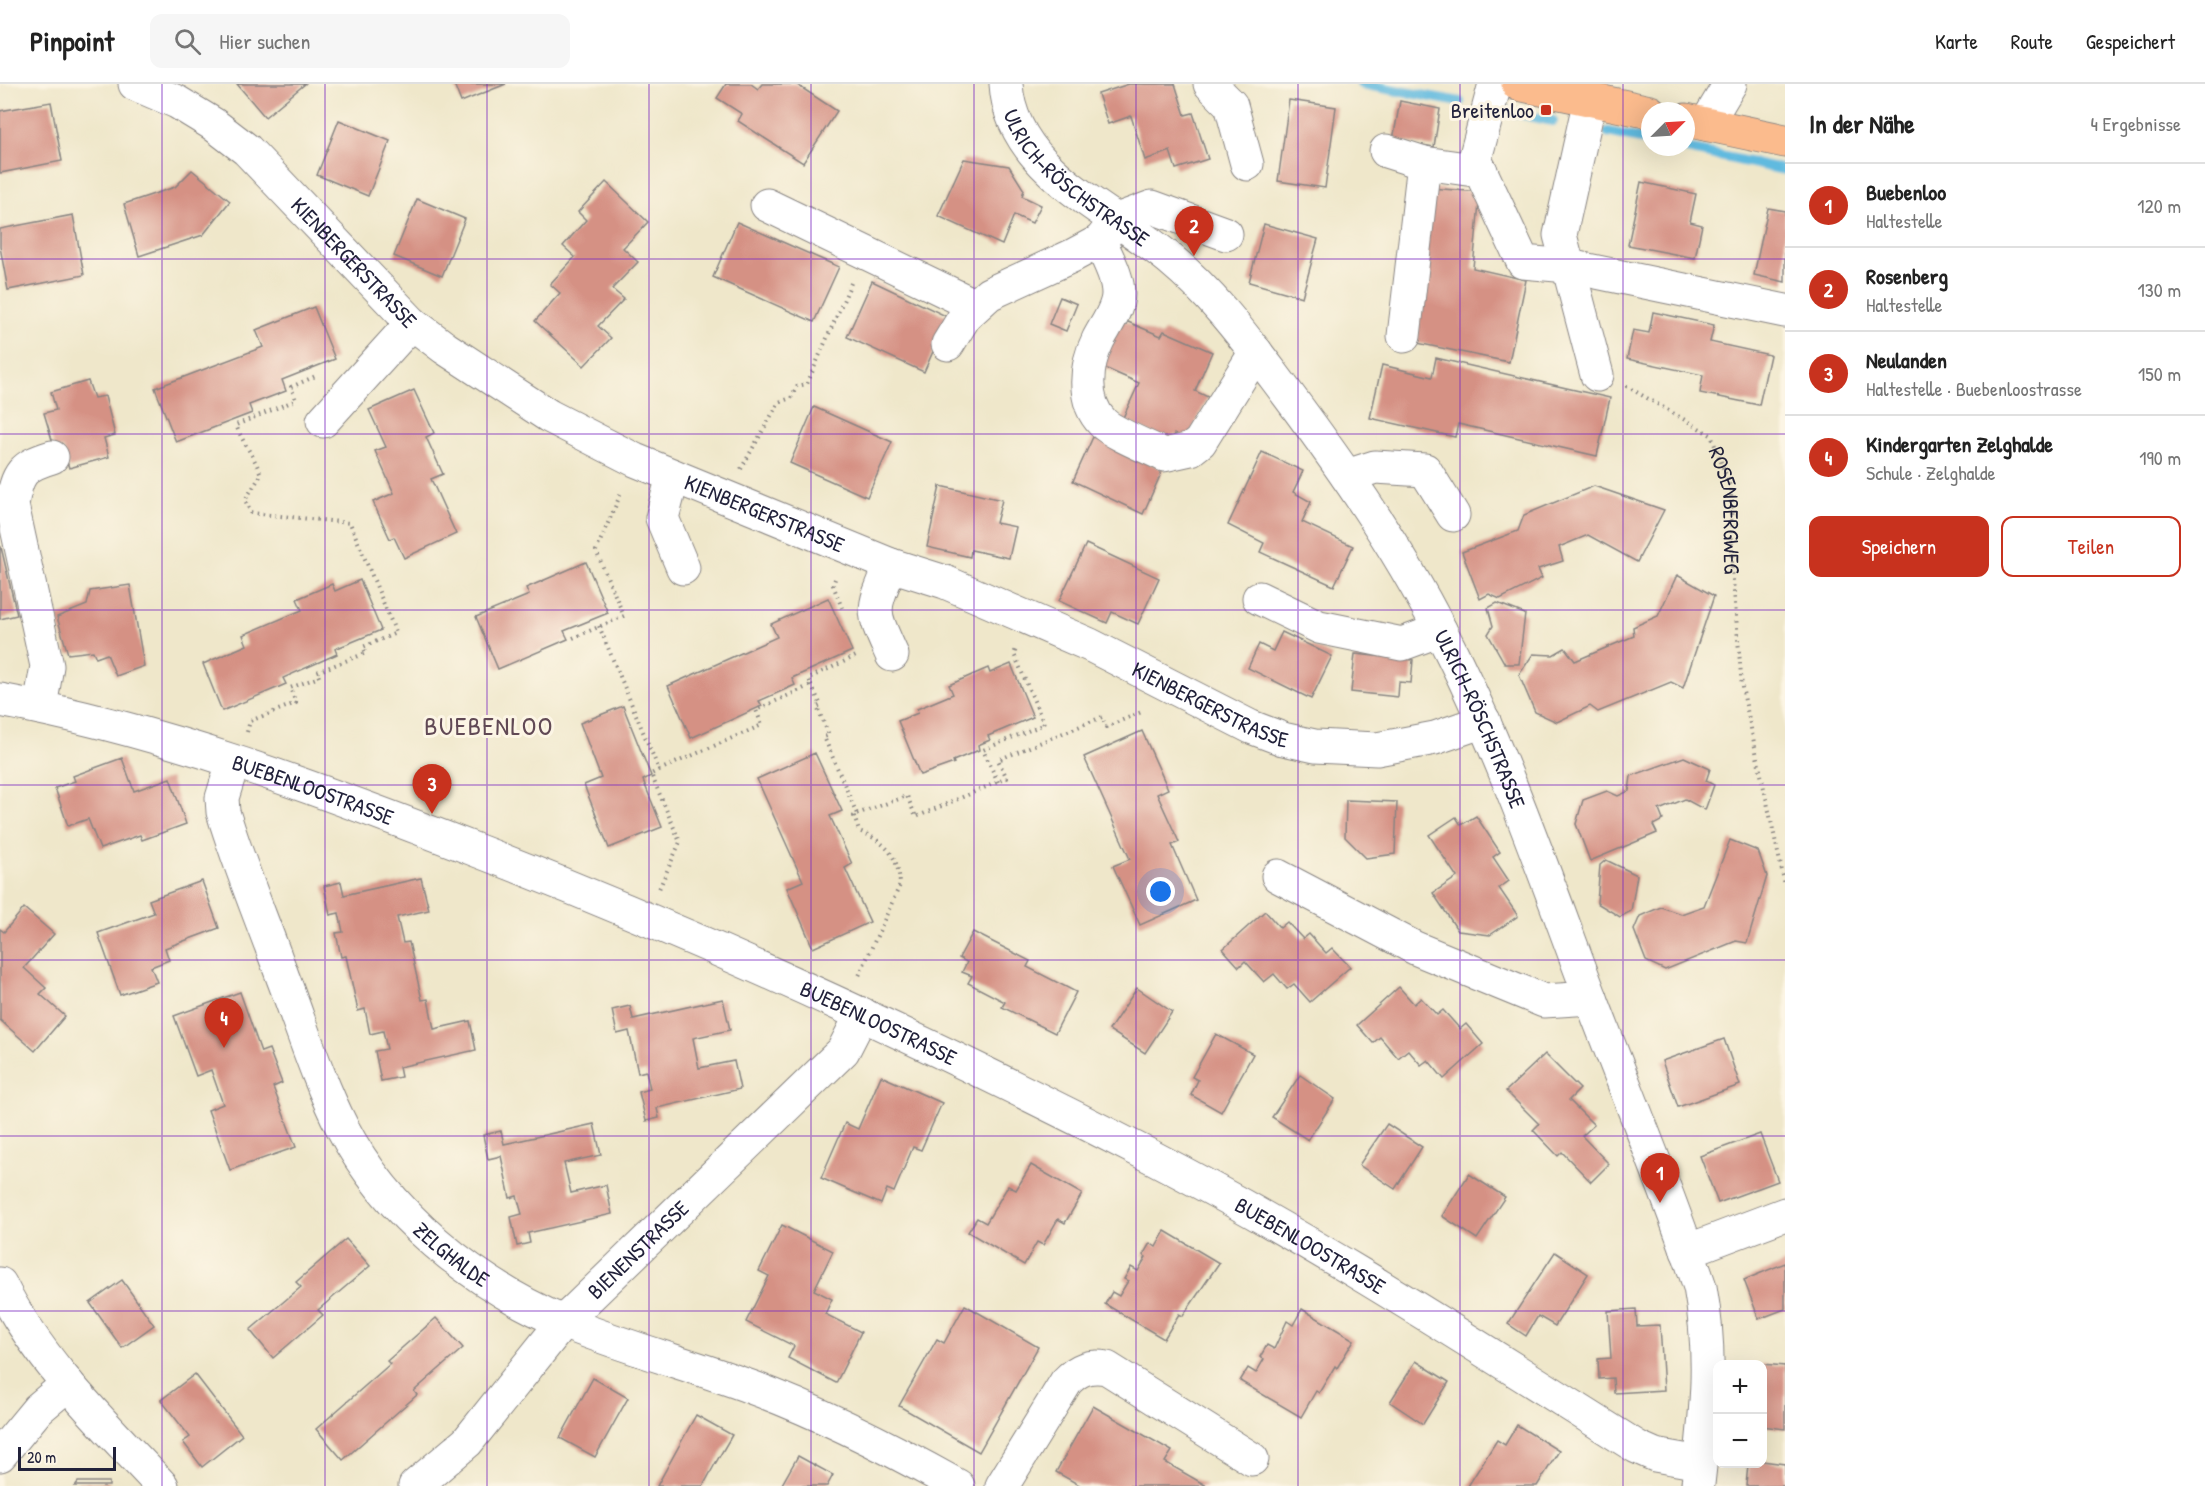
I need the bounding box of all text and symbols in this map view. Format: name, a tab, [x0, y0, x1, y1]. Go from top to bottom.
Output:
search box	[150, 14, 570, 68]
text: Pinpoint	[30, 22, 114, 60]
icon: search	[171, 25, 204, 58]
text: Hier suchen	[219, 26, 311, 56]
text: Karte	[1935, 27, 1978, 56]
text: Route	[2011, 27, 2053, 56]
text: Gespeichert	[2086, 27, 2175, 56]
place label: Breitenloo	[1451, 95, 1534, 125]
north arrow	[1641, 102, 1695, 156]
marker: Breitenloo	[1539, 103, 1553, 117]
street label: ULRICH-RÖSCHSTRASSE	[996, 105, 1156, 254]
text: In der Nähe	[1809, 106, 1915, 141]
text: 4 Ergebnisse	[2090, 110, 2181, 137]
text: Buebenloo	[1866, 177, 1946, 207]
street label: KIENBERGERSTRASSE	[285, 190, 424, 335]
text: 1	[1825, 192, 1832, 219]
text: 120 m	[2137, 192, 2181, 219]
pin: 2	[1174, 206, 1214, 256]
text: Haltestelle	[1866, 207, 1942, 234]
text: Rosenberg	[1866, 261, 1948, 291]
text: 2	[1824, 276, 1833, 303]
text: 130 m	[2138, 276, 2181, 303]
text: Haltestelle	[1866, 291, 1942, 318]
text: Neulanden	[1866, 345, 1947, 375]
text: 3	[1824, 360, 1833, 387]
text: 150 m	[2138, 360, 2181, 387]
text: Haltestelle · Buebenloostrasse	[1866, 375, 2082, 402]
text: Kindergarten Zelghalde	[1866, 429, 2053, 459]
street label: ROSENBERGWEG	[1702, 442, 1747, 576]
text: 4	[1825, 444, 1832, 471]
text: 190 m	[2139, 444, 2181, 471]
text: Schule · Zelghalde	[1866, 459, 1995, 486]
street label: KIENBERGERSTRASSE	[680, 467, 849, 559]
button: Speichern	[1809, 516, 1989, 577]
button: Teilen	[2001, 516, 2181, 577]
street label: ULRICH-RÖSCHSTRASSE	[1427, 625, 1533, 813]
street label: KIENBERGERSTRASSE	[1127, 654, 1291, 755]
district label: BUEBENLOO	[424, 708, 554, 743]
street label: BUEBENLOOSTRASSE	[229, 747, 398, 832]
pin: 3	[412, 764, 452, 814]
your location	[1146, 877, 1175, 906]
street label: BUEBENLOOSTRASSE	[796, 973, 962, 1072]
pin: 4	[204, 998, 244, 1048]
pin: 1	[1640, 1154, 1680, 1203]
street label: BUEBENLOOSTRASSE	[1230, 1190, 1391, 1301]
street label: BIENENSTRASSE	[581, 1193, 695, 1306]
street label: ZELGHALDE	[407, 1215, 496, 1294]
map controls	[1713, 1360, 1767, 1468]
button: +	[1713, 1360, 1767, 1414]
button: −	[1713, 1414, 1767, 1468]
scale bar	[18, 1444, 116, 1472]
text: 20 m	[27, 1446, 56, 1468]

